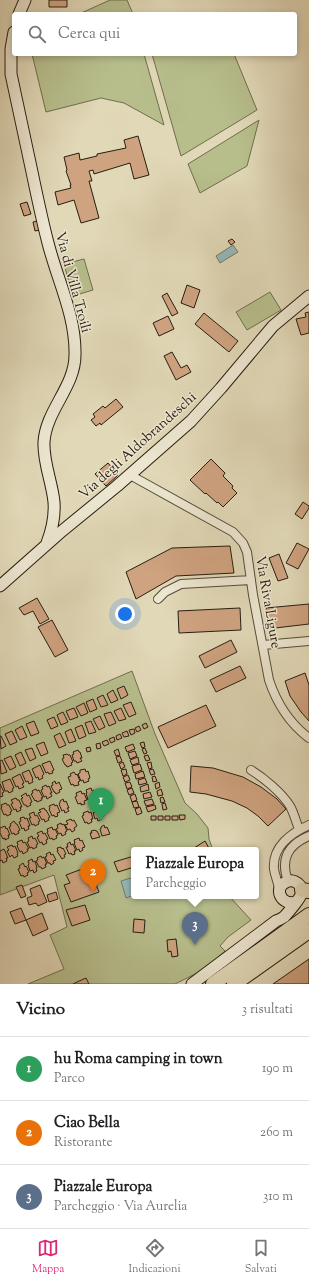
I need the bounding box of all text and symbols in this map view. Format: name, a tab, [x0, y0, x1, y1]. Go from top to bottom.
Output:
search box	[12, 12, 297, 56]
icon: search	[26, 23, 48, 45]
text: Cerca qui	[58, 24, 120, 45]
street label: Via di Villa Troili	[49, 230, 95, 335]
street label: Via degli Aldobrandeschi	[75, 388, 202, 505]
street label: Via Riva Ligure	[249, 555, 285, 650]
your location	[115, 604, 135, 624]
pin: 1	[88, 788, 114, 821]
popup	[131, 847, 259, 899]
text: Piazzale Europa	[146, 854, 244, 875]
pin: 2	[80, 859, 106, 892]
text: Parcheggio	[146, 875, 206, 893]
pin: 3	[182, 912, 208, 945]
text: Vicino	[16, 998, 65, 1022]
text: 3 risultati	[242, 1001, 293, 1019]
text: hu Roma camping in town	[54, 1049, 223, 1070]
text: 1	[27, 1060, 31, 1078]
text: 190 m	[262, 1060, 293, 1078]
text: Parco	[54, 1070, 85, 1088]
text: Ciao Bella	[54, 1113, 120, 1134]
text: 2	[26, 1124, 32, 1142]
text: 260 m	[260, 1124, 293, 1142]
text: Ristorante	[54, 1134, 113, 1152]
text: Piazzale Europa	[54, 1177, 153, 1198]
text: 3	[26, 1188, 32, 1206]
text: 310 m	[263, 1188, 293, 1206]
text: Parcheggio · Via Aurelia	[54, 1198, 187, 1216]
tab: Mappa	[32, 1237, 64, 1277]
tab: Indicazioni	[128, 1237, 181, 1277]
tab: Salvati	[245, 1237, 277, 1277]

